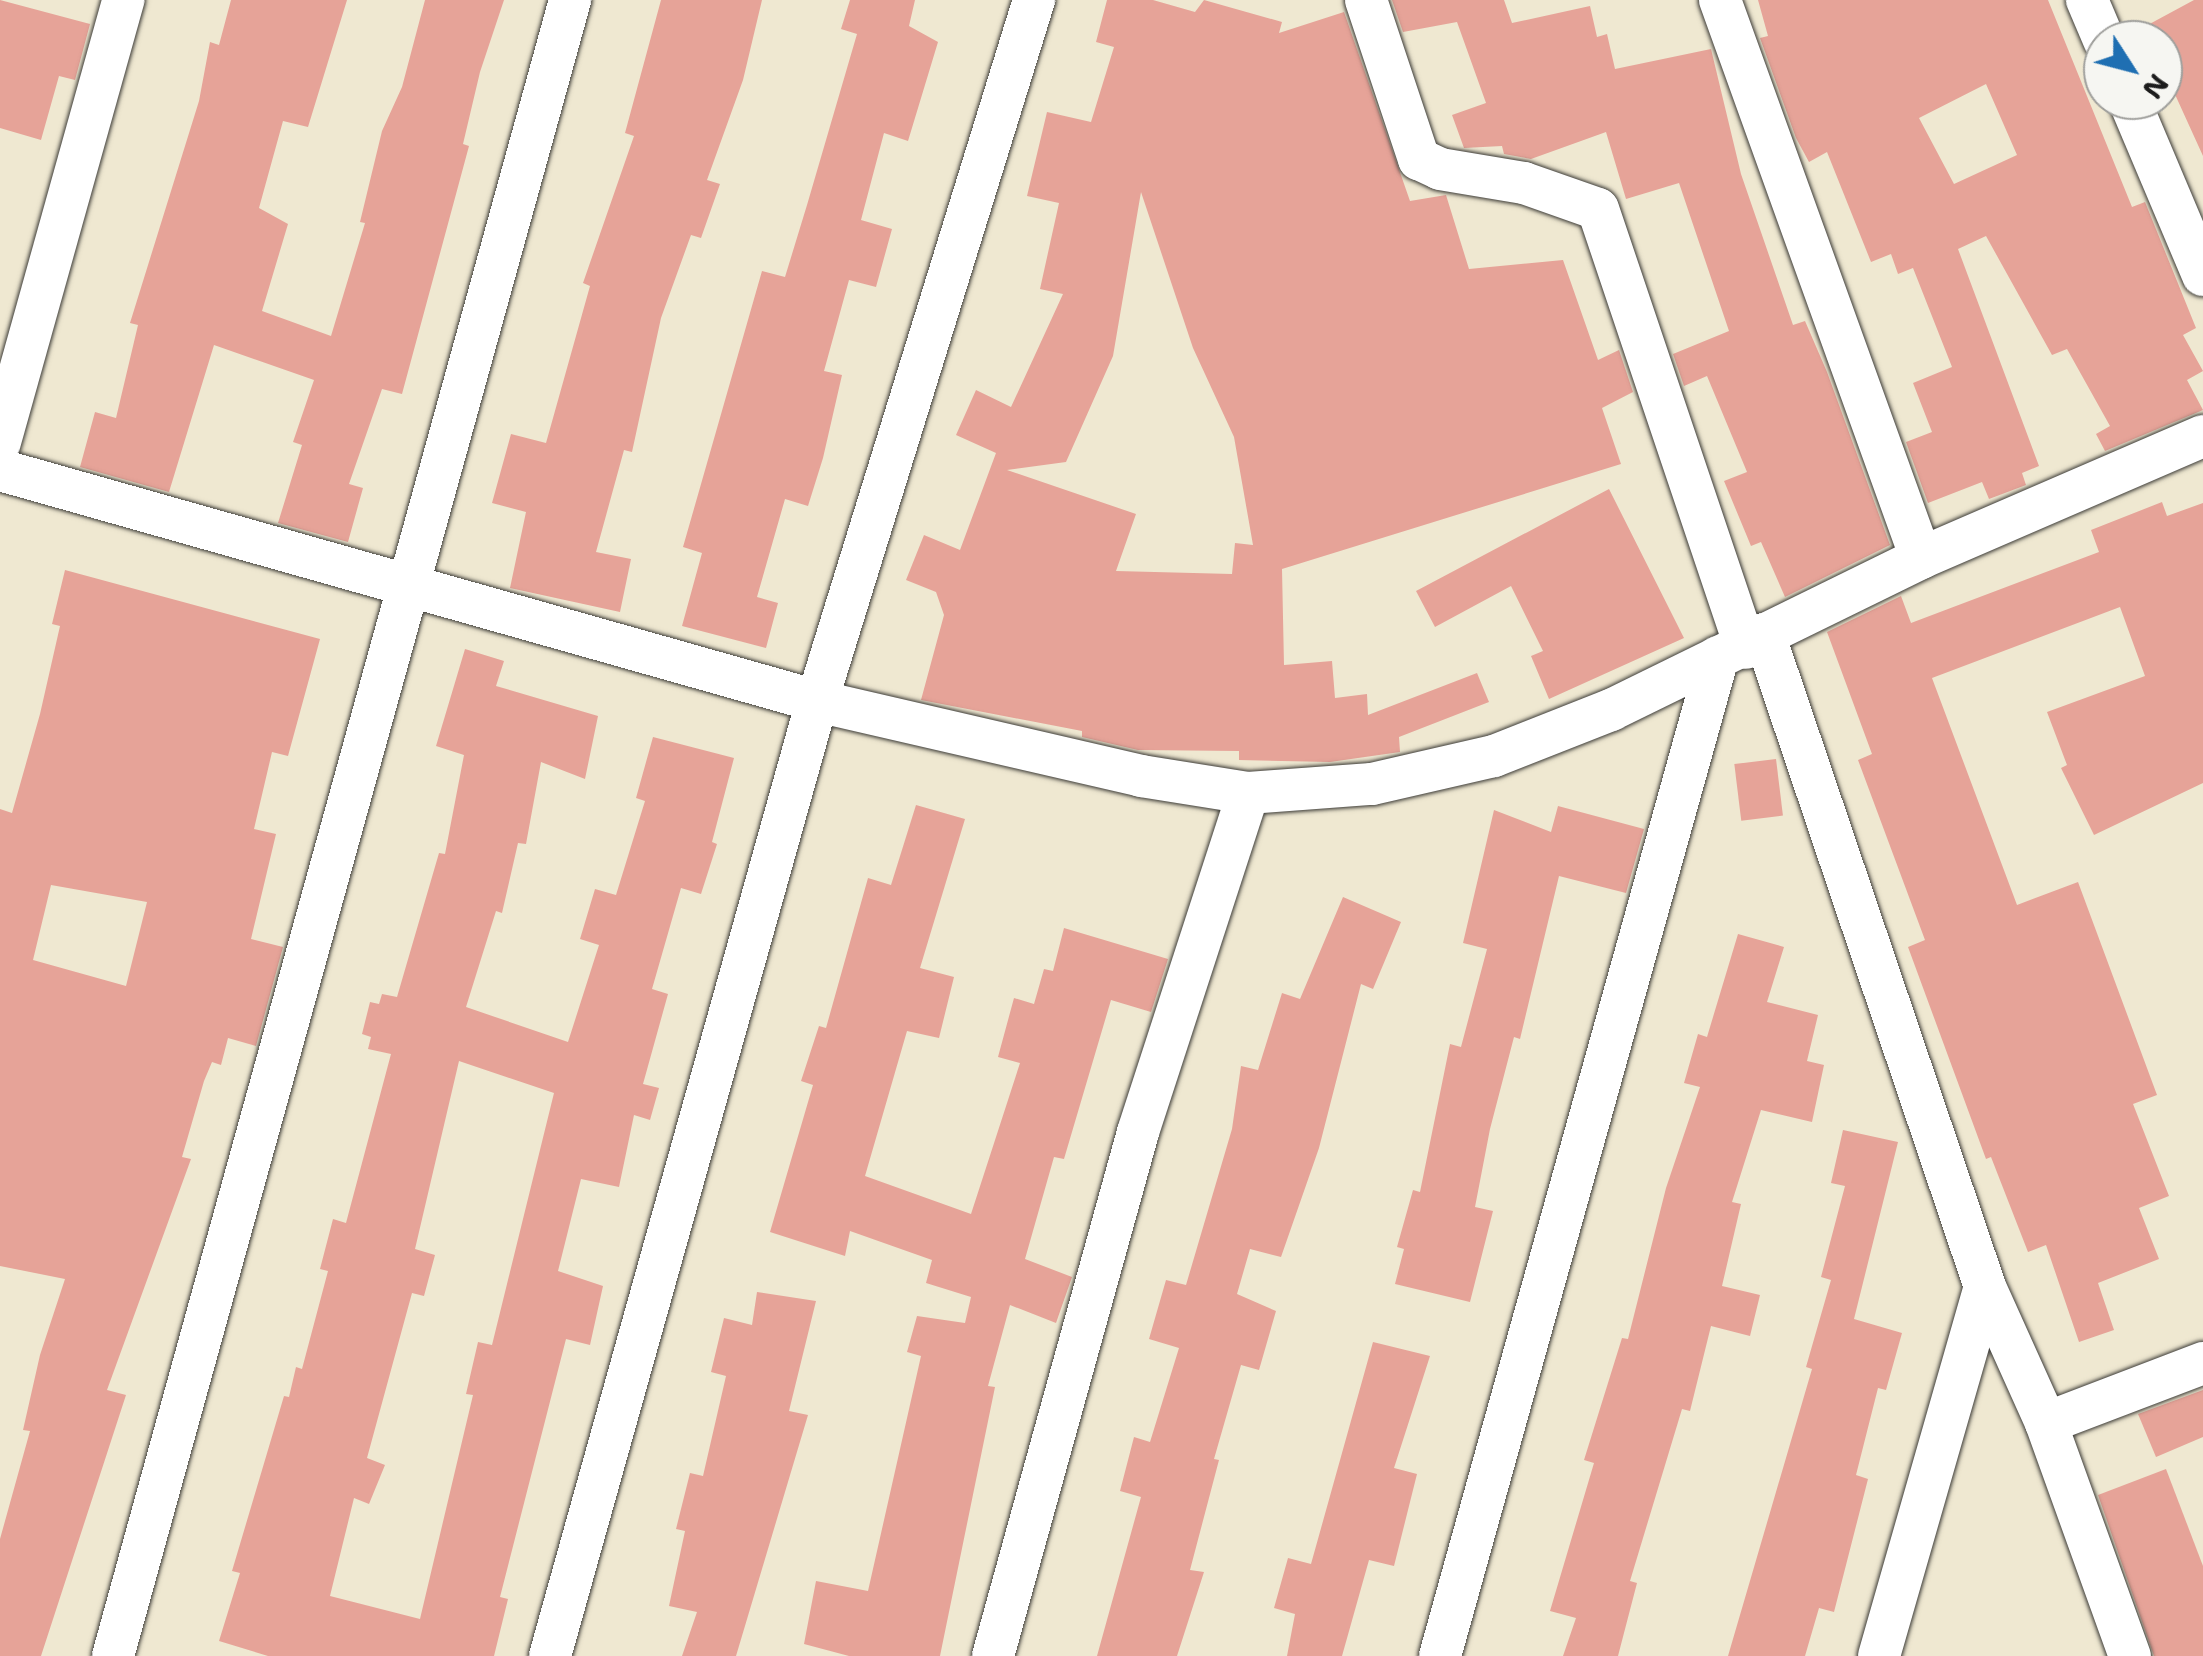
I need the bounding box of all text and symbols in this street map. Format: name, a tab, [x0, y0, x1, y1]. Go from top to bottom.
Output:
north arrow	[2083, 20, 2183, 120]
text: N	[2134, 66, 2178, 107]

